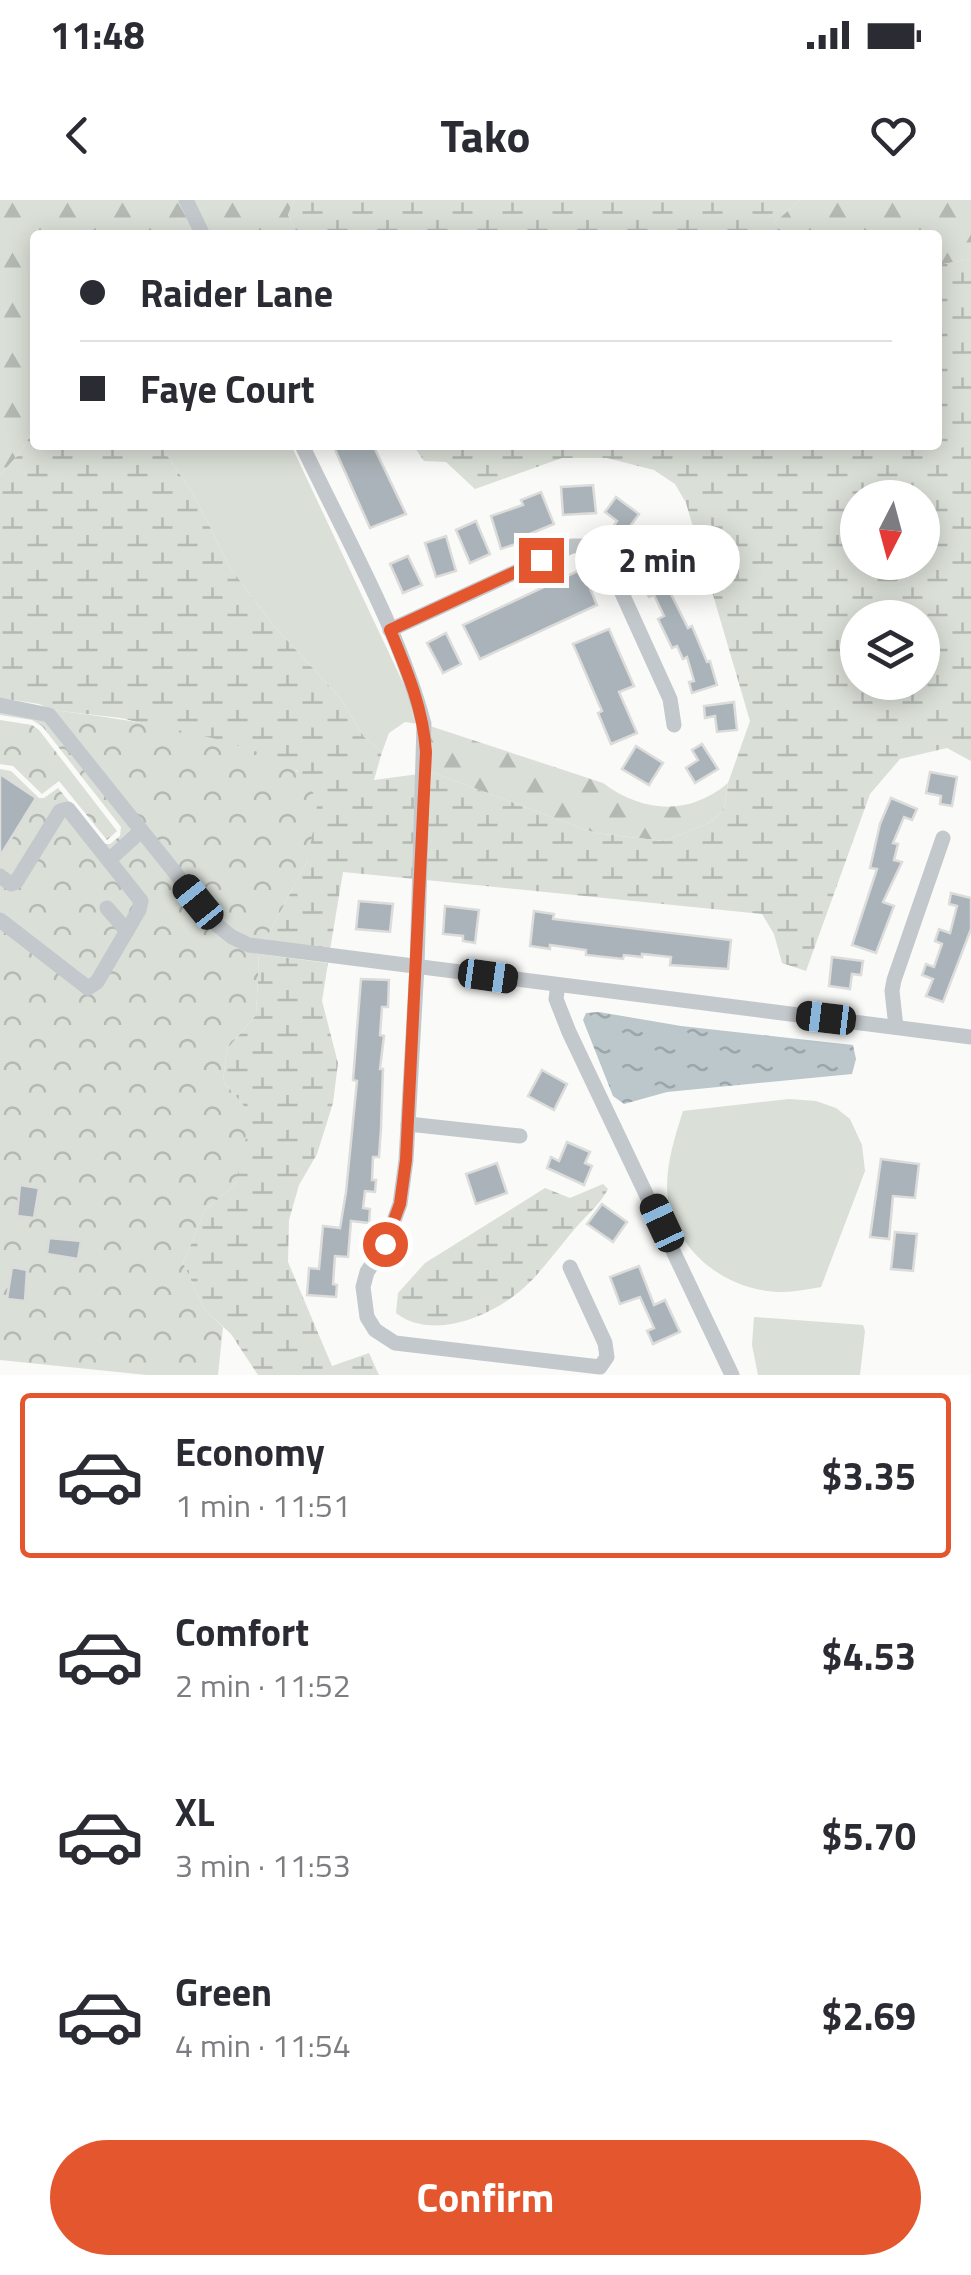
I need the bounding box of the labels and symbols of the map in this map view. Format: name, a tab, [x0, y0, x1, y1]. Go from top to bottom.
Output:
north arrow	[840, 480, 940, 580]
callout: 2 min	[576, 525, 741, 595]
route end	[519, 538, 564, 583]
car	[167, 869, 229, 935]
car	[456, 957, 520, 995]
car	[794, 999, 858, 1037]
car	[636, 1189, 688, 1257]
route start	[363, 1222, 408, 1267]

